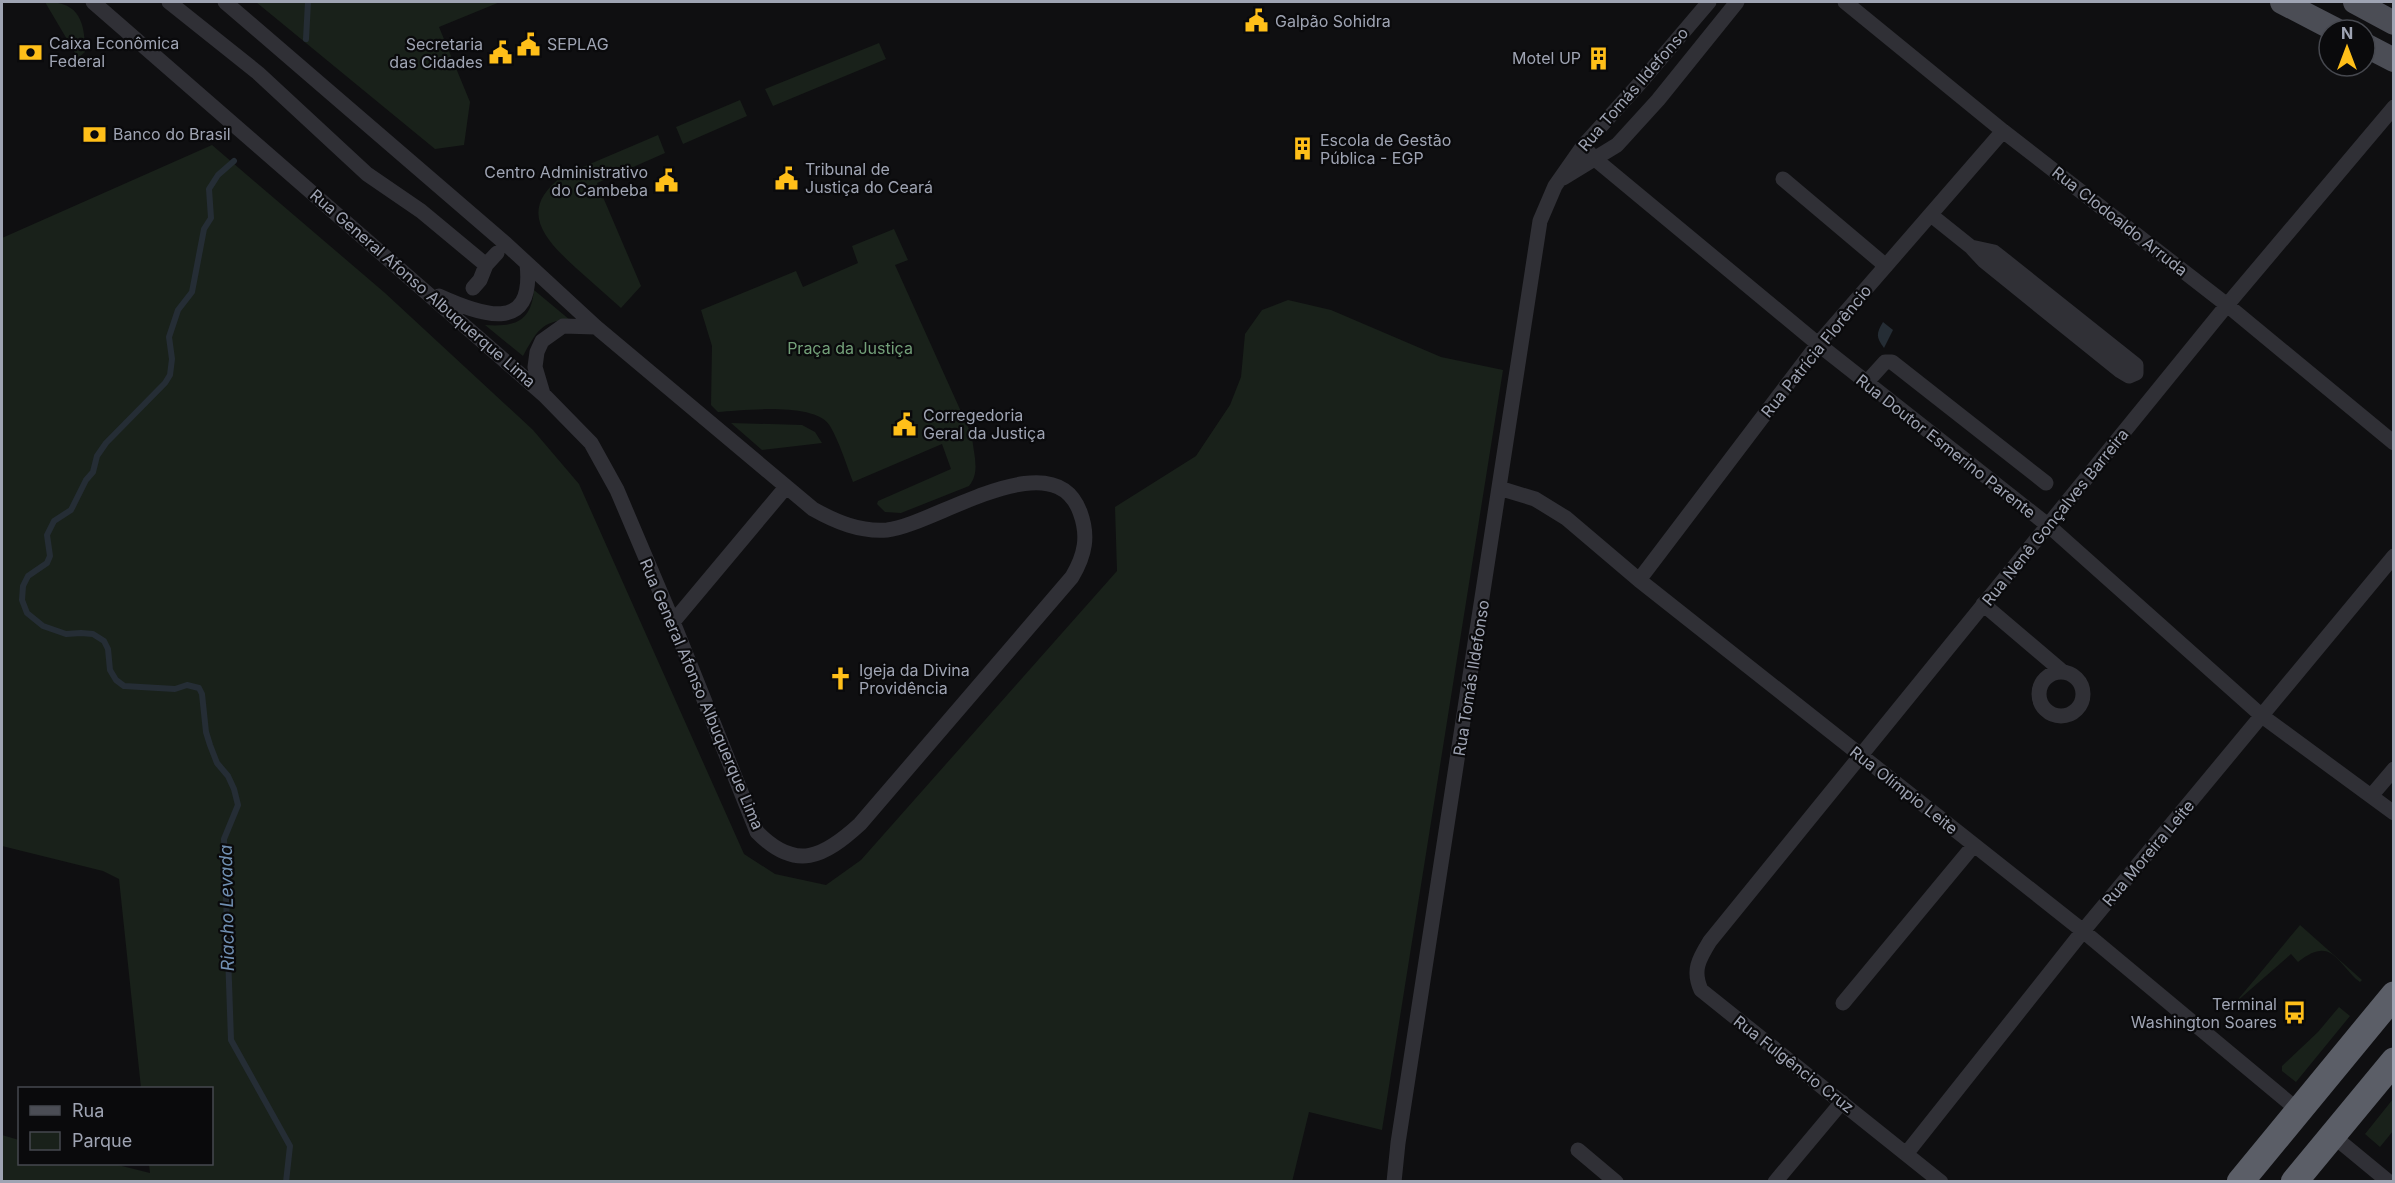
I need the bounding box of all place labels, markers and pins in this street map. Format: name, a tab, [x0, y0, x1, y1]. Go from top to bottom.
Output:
public building icon: Galpão Sohidra	[1244, 8, 1270, 34]
place label: Galpão Sohidra	[1275, 11, 1391, 31]
public building icon: SEPLAG	[516, 31, 542, 57]
place label: Caixa Econômica Federal	[49, 33, 179, 71]
place label: Secretaria das Cidades	[389, 34, 483, 72]
place label: SEPLAG	[547, 34, 609, 54]
bank icon: Caixa Econômica Federal	[18, 39, 44, 65]
public building icon: Secretaria das Cidades	[488, 40, 514, 66]
building icon: Motel UP	[1586, 45, 1612, 71]
place label: Motel UP	[1512, 48, 1581, 68]
bank icon: Banco do Brasil	[82, 121, 108, 147]
place label: Banco do Brasil	[113, 124, 231, 144]
place label: Escola de Gestão Pública - EGP	[1320, 130, 1451, 168]
building icon: Escola de Gestão Pública - EGP	[1289, 136, 1315, 162]
place label: Tribunal de Justiça do Ceará	[805, 159, 933, 197]
place label: Centro Administrativo do Cambeba	[484, 162, 648, 200]
public building icon: Tribunal de Justiça do Ceará	[774, 165, 800, 191]
public building icon: Centro Administrativo do Cambeba	[653, 168, 679, 194]
place label: Corregedoria Geral da Justiça	[923, 405, 1045, 443]
public building icon: Corregedoria Geral da Justiça	[892, 411, 918, 437]
place label: Igeja da Divina Providência	[859, 660, 970, 698]
church icon: Igeja da Divina Providência	[828, 666, 854, 692]
place label: Terminal Washington Soares	[2131, 994, 2277, 1032]
bus stop icon: Terminal Washington Soares	[2282, 1000, 2308, 1026]

